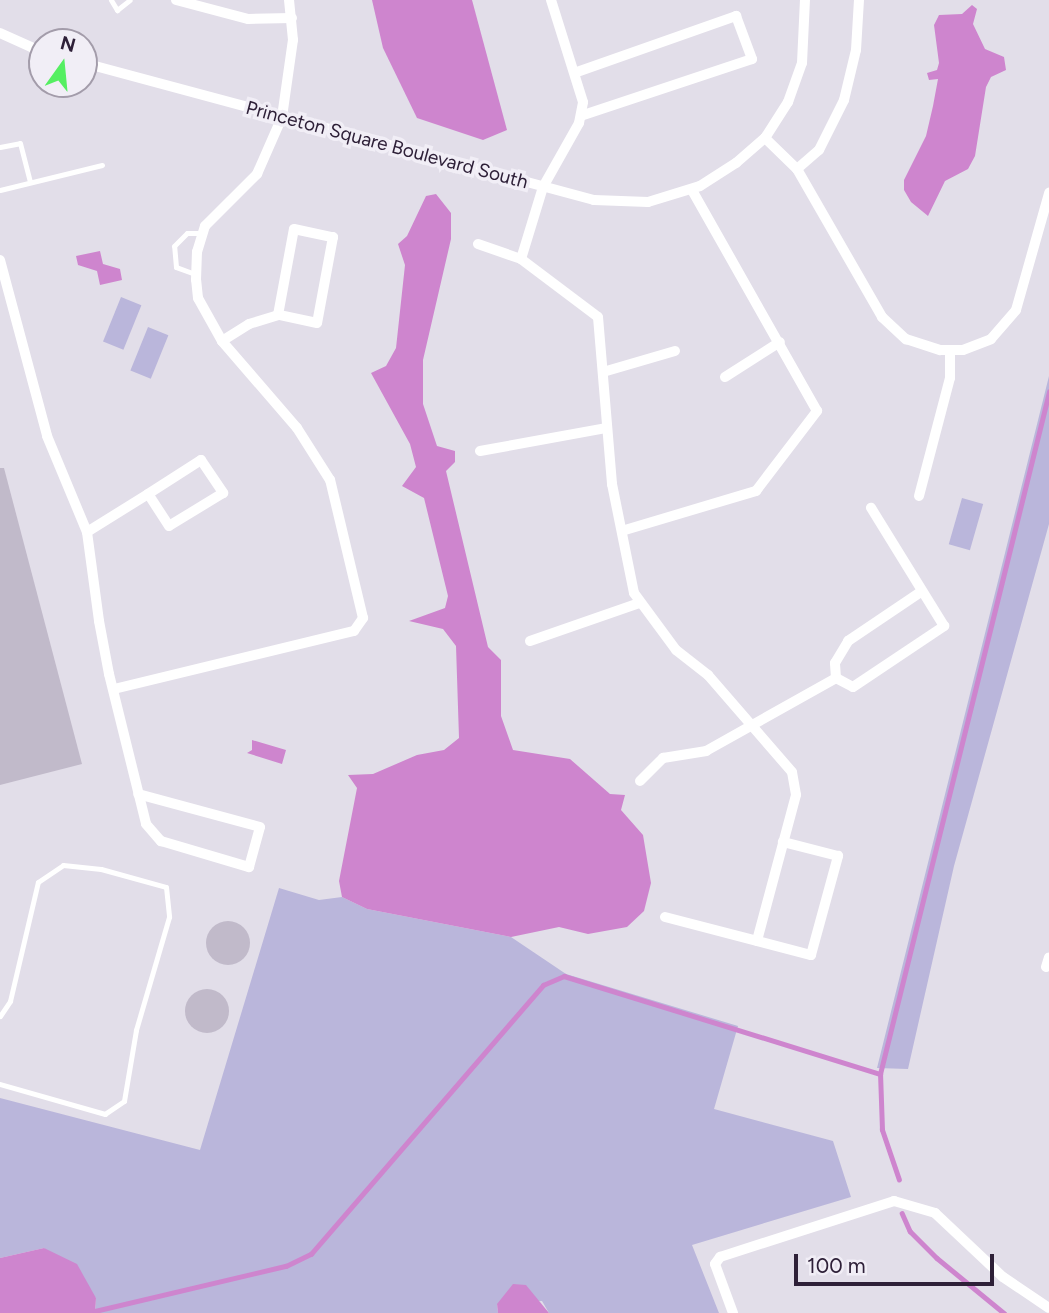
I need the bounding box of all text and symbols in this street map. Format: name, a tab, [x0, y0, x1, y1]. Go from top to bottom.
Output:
north arrow	[28, 28, 98, 98]
text: N	[58, 31, 78, 57]
street label: Princeton Square Boulevard South	[243, 96, 531, 194]
scale bar	[797, 1240, 996, 1284]
text: 100 m	[807, 1253, 866, 1278]

